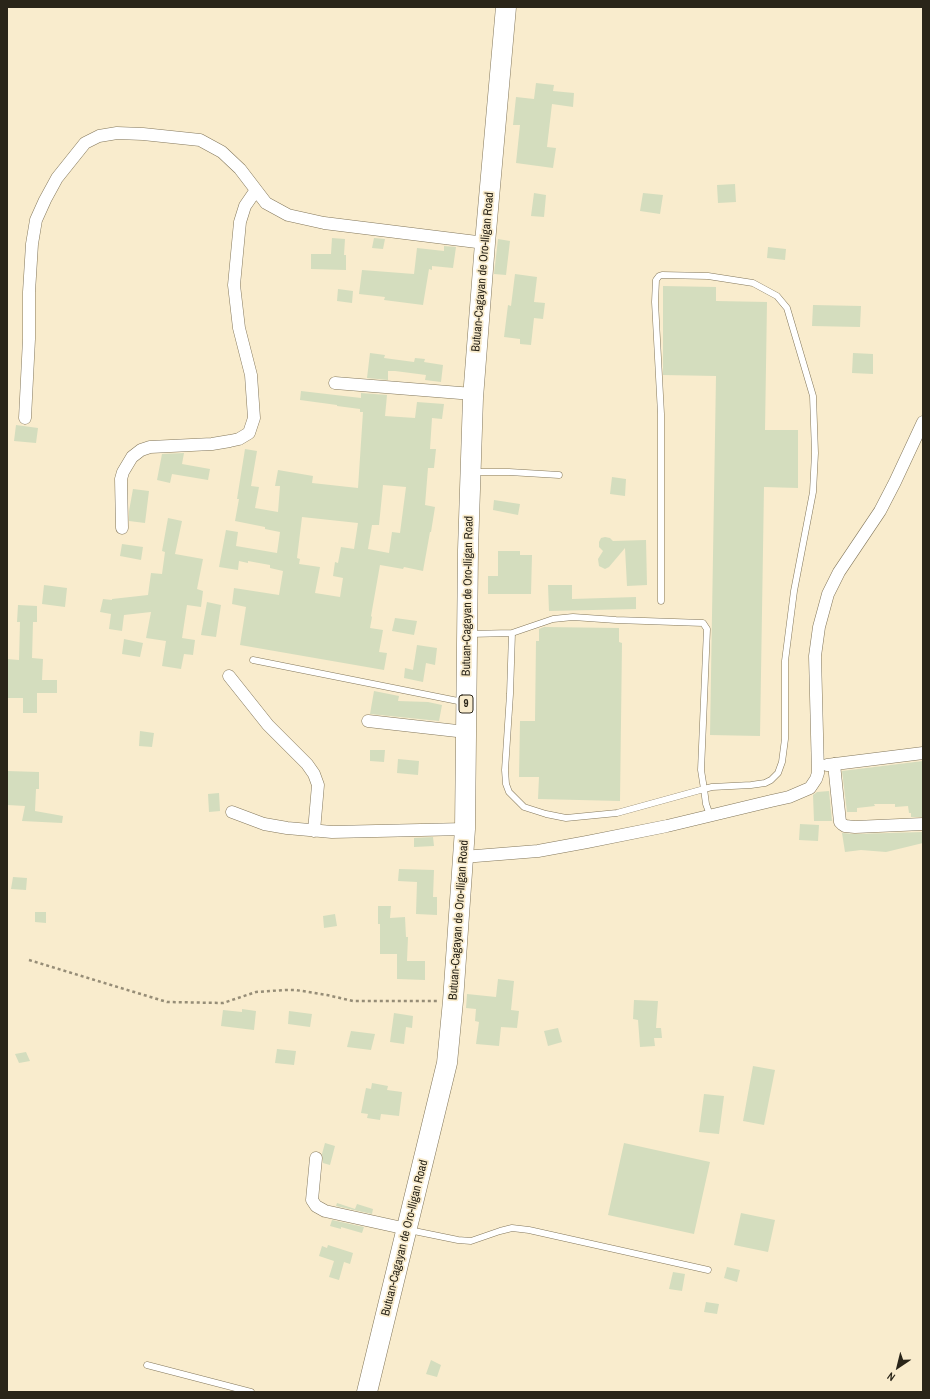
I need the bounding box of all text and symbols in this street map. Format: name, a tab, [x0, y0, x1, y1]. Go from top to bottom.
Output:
street label: Butuan-Cagayan de Oro-Iligan Road	[469, 192, 497, 352]
street label: Butuan-Cagayan de Oro-Iligan Road	[459, 516, 477, 676]
road number: 9	[459, 695, 473, 713]
street label: Butuan-Cagayan de Oro-Iligan Road	[446, 840, 472, 1000]
street label: Butuan-Cagayan de Oro-Iligan Road	[379, 1159, 431, 1317]
north arrow	[878, 1347, 918, 1387]
text: N	[884, 1369, 898, 1384]

